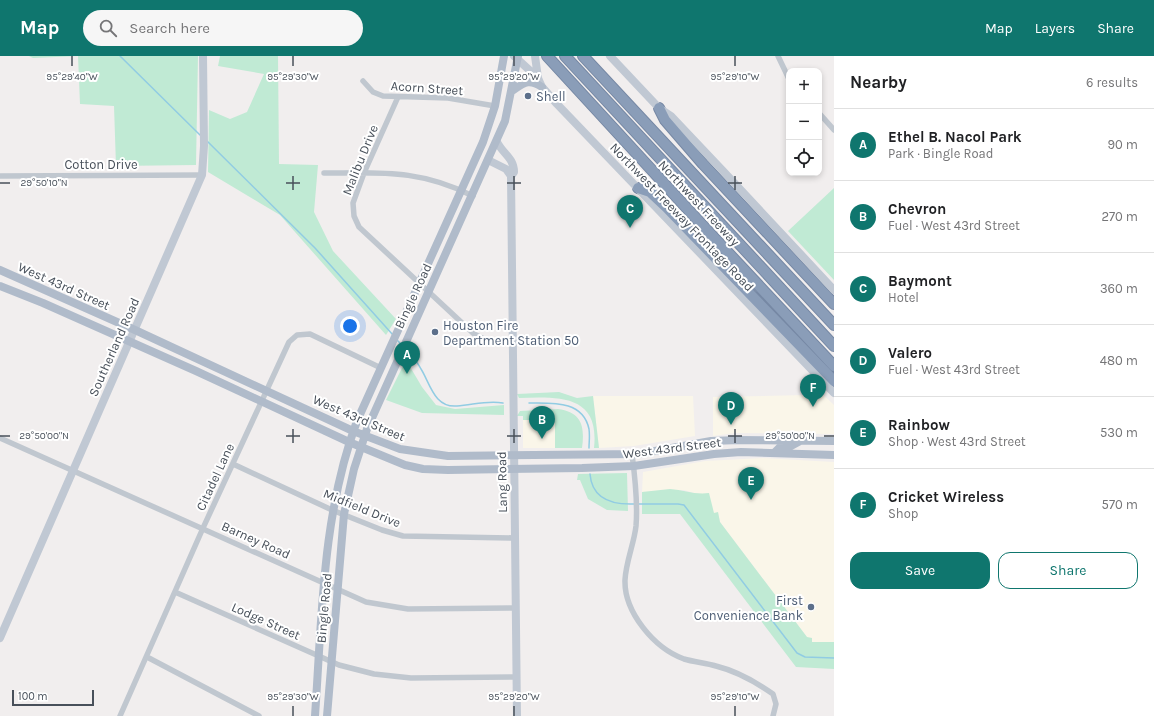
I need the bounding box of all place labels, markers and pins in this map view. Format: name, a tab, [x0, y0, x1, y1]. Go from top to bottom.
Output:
place label: Shell	[536, 89, 566, 104]
marker: Shell	[523, 91, 533, 101]
pin: C	[617, 195, 643, 228]
place label: Houston Fire Department Station 50	[443, 318, 579, 348]
marker: Houston Fire Department Station 50	[430, 327, 440, 337]
pin: A	[394, 341, 420, 374]
pin: F	[800, 374, 826, 407]
pin: D	[718, 392, 744, 425]
pin: B	[529, 406, 555, 439]
pin: E	[738, 467, 764, 500]
place label: First Convenience Bank	[694, 593, 803, 623]
marker: First Convenience Bank	[806, 602, 816, 612]

